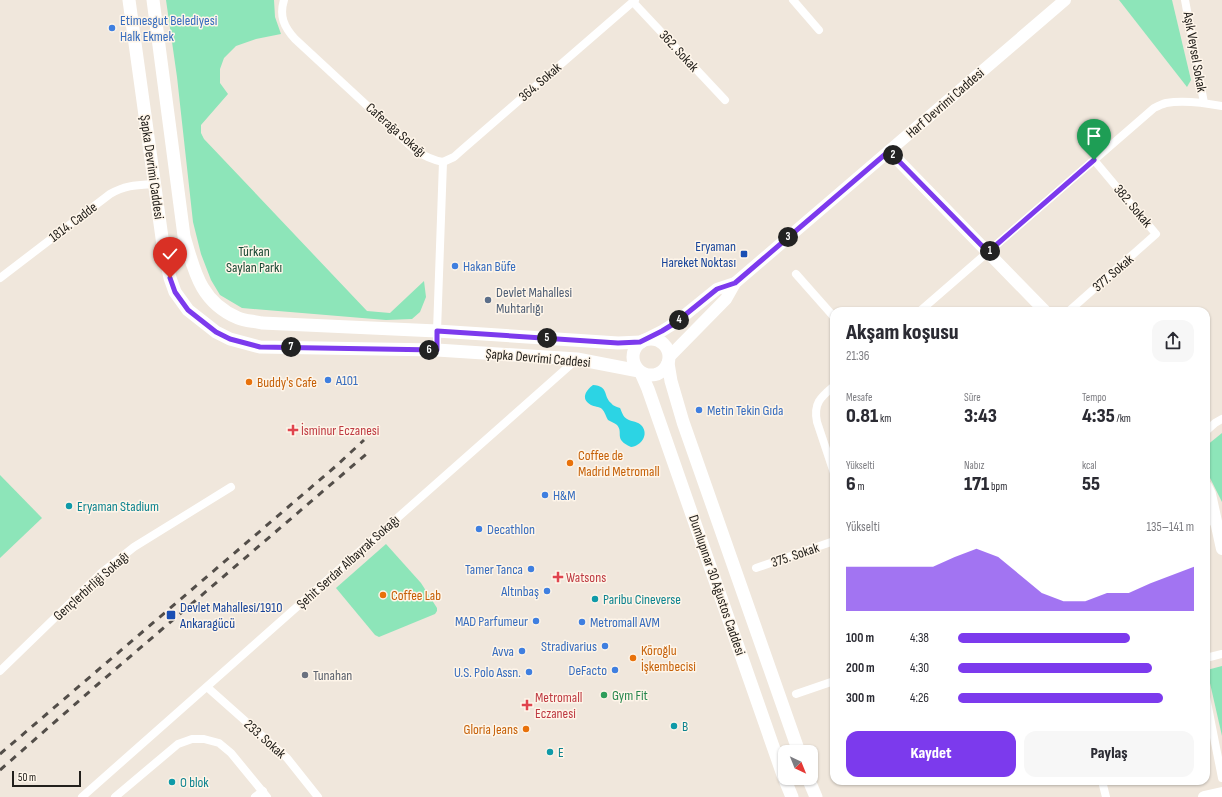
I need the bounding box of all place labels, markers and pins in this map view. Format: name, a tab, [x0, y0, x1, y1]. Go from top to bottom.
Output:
place label: Etimesgut Belediyesi Halk Ekmek	[120, 12, 217, 45]
marker: Etimesgut Belediyesi Halk Ekmek	[107, 23, 117, 33]
pin	[1077, 119, 1111, 160]
pin: 2	[883, 145, 903, 165]
pin: 3	[778, 227, 798, 247]
pin	[153, 237, 187, 278]
place label: Eryaman Hareket Noktası	[661, 238, 736, 271]
pin: 1	[980, 241, 1000, 261]
marker: Eryaman Hareket Noktası	[739, 249, 749, 259]
place label: Hakan Büfe	[463, 258, 516, 275]
marker: Hakan Büfe	[450, 261, 460, 271]
place label: Devlet Mahallesi Muhtarlığı	[496, 284, 572, 317]
marker: Devlet Mahallesi Muhtarlığı	[483, 295, 493, 305]
pin: 4	[669, 310, 689, 330]
pin: 5	[537, 328, 557, 348]
pin: 7	[281, 337, 301, 357]
pin: 6	[419, 340, 439, 360]
place label: A101	[335, 372, 358, 389]
place label: Buddy's Cafe	[257, 374, 317, 391]
marker: A101	[323, 375, 333, 385]
marker: Buddy's Cafe	[244, 377, 254, 387]
place label: Metin Tekin Gıda	[707, 402, 783, 419]
marker: Metin Tekin Gıda	[694, 405, 704, 415]
place label: İsminur Eczanesi	[301, 422, 379, 439]
marker: İsminur Eczanesi	[288, 425, 298, 435]
place label: Coffee de Madrid Metromall	[578, 447, 660, 480]
marker: Coffee de Madrid Metromall	[565, 458, 575, 468]
place label: H&M	[553, 487, 576, 504]
marker: H&M	[540, 490, 550, 500]
place label: Eryaman Stadium	[77, 498, 159, 515]
marker: Eryaman Stadium	[64, 501, 74, 511]
place label: Decathlon	[487, 521, 535, 538]
marker: Decathlon	[474, 524, 484, 534]
place label: Tamer Tanca	[465, 561, 523, 578]
marker: Tamer Tanca	[526, 564, 536, 574]
place label: Watsons	[566, 569, 606, 586]
marker: Watsons	[553, 572, 563, 582]
place label: Altınbaş	[500, 583, 539, 600]
marker: Altınbaş	[542, 586, 552, 596]
place label: Coffee Lab	[391, 587, 441, 604]
marker: Coffee Lab	[378, 590, 388, 600]
place label: Paribu Cineverse	[603, 591, 681, 608]
marker: Paribu Cineverse	[590, 594, 600, 604]
place label: Devlet Mahallesi/1910 Ankaragücü	[179, 599, 282, 632]
marker: Devlet Mahallesi/1910 Ankaragücü	[165, 609, 177, 621]
place label: MAD Parfumeur	[455, 613, 528, 630]
place label: Metromall AVM	[590, 614, 660, 631]
marker: MAD Parfumeur	[531, 616, 541, 626]
marker: Metromall AVM	[577, 617, 587, 627]
place label: Stradivarius	[541, 638, 597, 655]
marker: Stradivarius	[600, 641, 610, 651]
place label: Köroğlu İşkembecisi	[641, 642, 696, 675]
place label: Avva	[491, 643, 514, 660]
marker: Avva	[517, 646, 527, 656]
marker: Köroğlu İşkembecisi	[628, 653, 638, 663]
place label: DeFacto	[569, 662, 607, 679]
place label: U.S. Polo Assn.	[454, 664, 521, 681]
marker: DeFacto	[610, 665, 620, 675]
place label: Tunahan	[313, 667, 352, 684]
marker: U.S. Polo Assn.	[524, 667, 534, 677]
marker: Tunahan	[300, 670, 310, 680]
place label: Gym Fit	[612, 687, 648, 704]
place label: Metromall Eczanesi	[535, 689, 582, 722]
marker: Gym Fit	[599, 690, 609, 700]
marker: Metromall Eczanesi	[522, 700, 532, 710]
place label: B	[682, 718, 688, 735]
place label: Gloria Jeans	[463, 721, 518, 738]
marker: B	[669, 721, 679, 731]
marker: Gloria Jeans	[521, 724, 531, 734]
place label: E	[558, 744, 564, 761]
marker: E	[545, 747, 555, 757]
place label: O blok	[180, 774, 209, 791]
marker: O blok	[167, 777, 177, 787]

